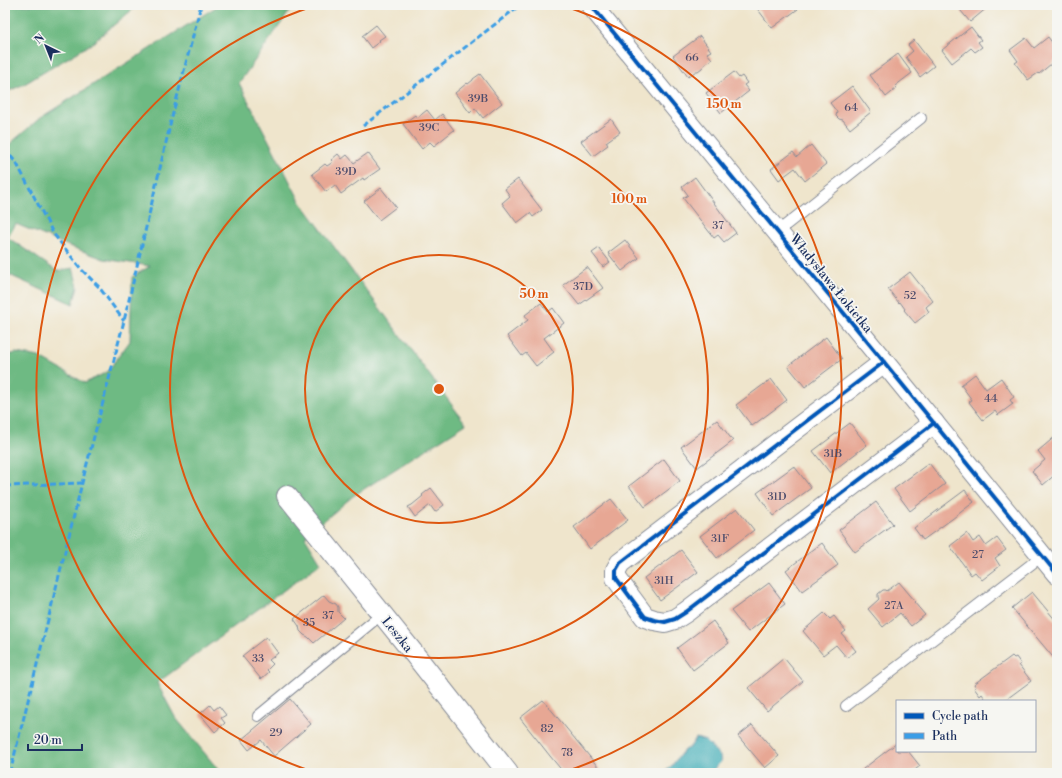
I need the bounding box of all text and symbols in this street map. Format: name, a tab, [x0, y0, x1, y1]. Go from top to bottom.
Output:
north arrow	[26, 26, 66, 66]
text: N	[32, 31, 48, 48]
house number: 66	[685, 51, 699, 65]
house number: 39B	[468, 92, 488, 106]
text: 150 m	[707, 97, 741, 112]
house number: 64	[844, 101, 858, 115]
house number: 39C	[419, 121, 439, 135]
house number: 39D	[335, 165, 357, 179]
text: 100 m	[611, 192, 647, 207]
house number: 37	[712, 219, 724, 233]
street label: Władysława Łokietka	[786, 230, 876, 337]
house number: 37D	[573, 280, 593, 294]
text: 50 m	[519, 287, 549, 302]
house number: 52	[904, 289, 916, 303]
centre of rings	[432, 382, 446, 396]
house number: 44	[984, 392, 998, 406]
house number: 31B	[824, 447, 842, 461]
house number: 31D	[767, 490, 787, 504]
house number: 31F	[711, 532, 729, 546]
house number: 27	[972, 548, 984, 562]
house number: 31H	[654, 574, 674, 588]
house number: 27A	[884, 599, 904, 613]
house number: 37	[322, 609, 334, 623]
street label: Leszka	[378, 614, 417, 656]
house number: 35	[303, 616, 315, 630]
house number: 33	[252, 652, 264, 666]
legend	[896, 700, 1036, 752]
text: Cycle path	[932, 709, 988, 724]
house number: 82	[540, 722, 554, 736]
scale bar	[28, 726, 82, 752]
house number: 29	[270, 726, 283, 740]
text: Path	[932, 729, 957, 744]
text: 20 m	[34, 733, 62, 748]
house number: 78	[561, 746, 573, 760]

